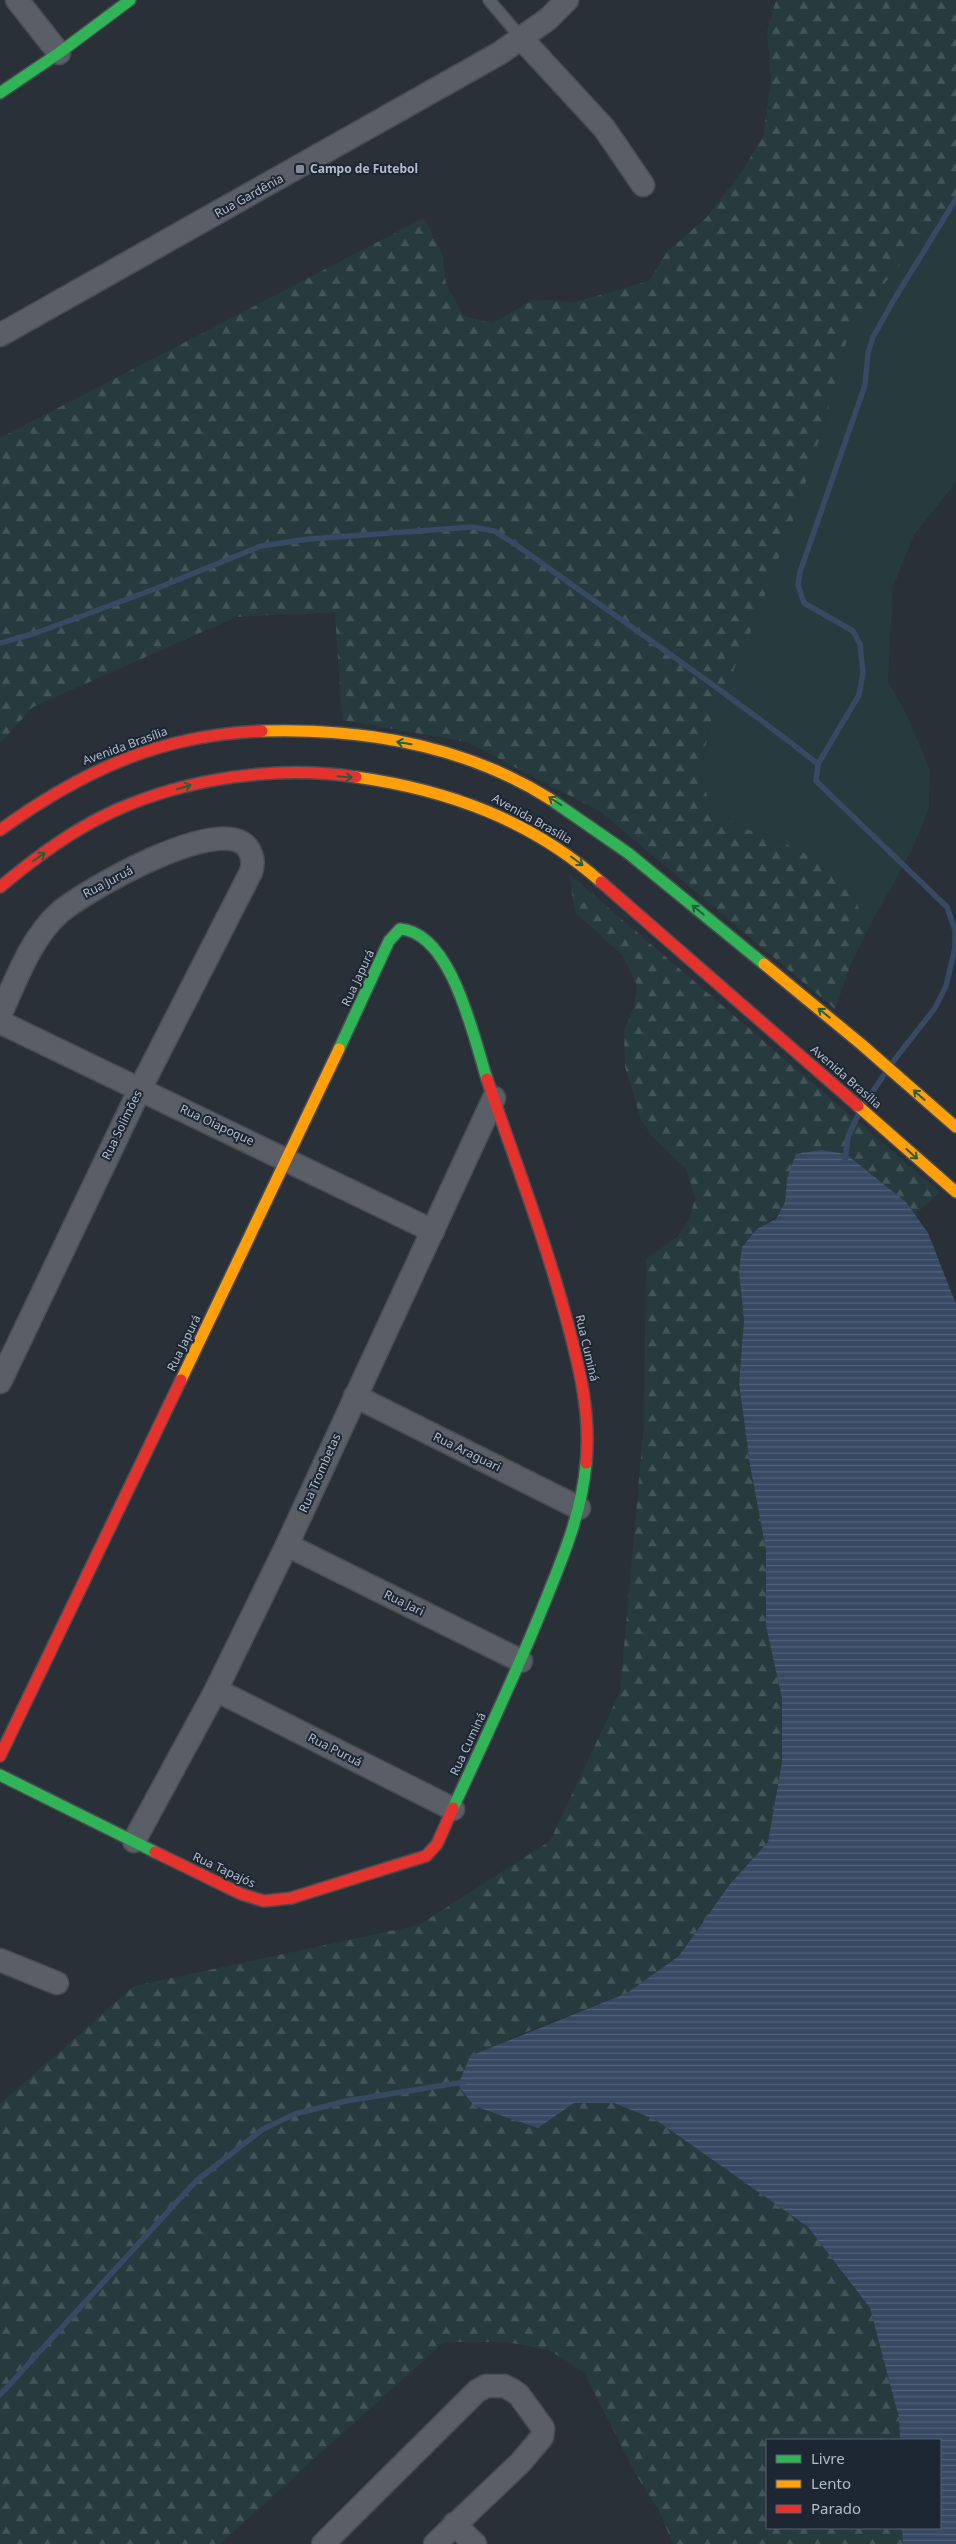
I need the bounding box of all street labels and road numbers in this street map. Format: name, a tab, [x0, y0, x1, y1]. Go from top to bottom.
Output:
street label: Rua Gardênia	[211, 170, 286, 221]
street label: Avenida Brasília	[80, 722, 170, 769]
street label: Avenida Brasília	[489, 789, 575, 848]
street label: Rua Juruá	[80, 861, 136, 902]
street label: Rua Japurá	[337, 947, 378, 1009]
street label: Avenida Brasília	[807, 1041, 886, 1112]
street label: Rua Solimões	[97, 1087, 146, 1163]
street label: Rua Oiapoque	[177, 1100, 257, 1149]
street label: Rua Japurá	[163, 1312, 205, 1374]
street label: Rua Cuminá	[572, 1313, 603, 1383]
street label: Rua Araguari	[430, 1428, 504, 1475]
street label: Rua Trombetas	[294, 1430, 345, 1515]
street label: Rua Jari	[381, 1586, 427, 1620]
street label: Rua Cuminá	[445, 1709, 490, 1778]
street label: Rua Puruá	[305, 1729, 365, 1770]
street label: Rua Tapajós	[190, 1848, 259, 1892]

